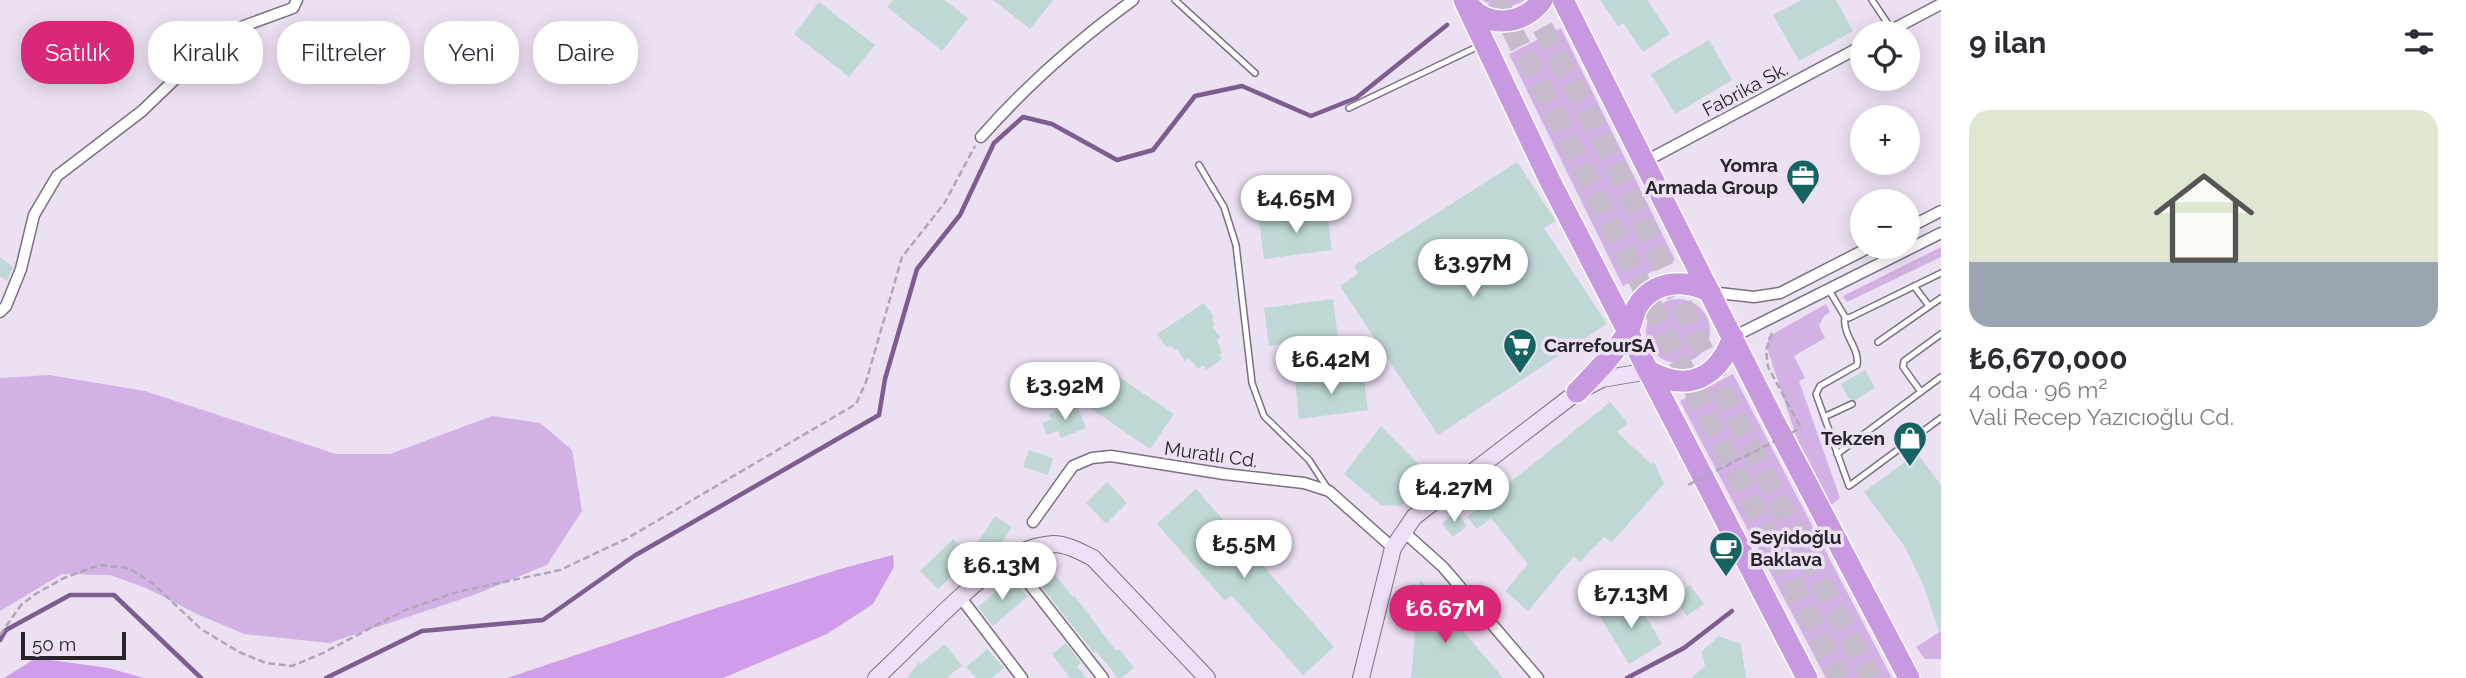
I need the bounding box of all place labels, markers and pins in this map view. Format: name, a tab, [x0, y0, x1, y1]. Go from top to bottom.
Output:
place label: Yomra Armada Group	[1645, 154, 1778, 198]
office icon: Yomra Armada Group	[1784, 157, 1822, 206]
pin: ₺4.65M	[1239, 176, 1353, 235]
pin: ₺3.97M	[1416, 240, 1530, 299]
supermarket icon: CarrefourSA	[1501, 326, 1539, 375]
place label: CarrefourSA	[1544, 334, 1656, 356]
pin: ₺6.42M	[1274, 336, 1388, 396]
pin: ₺3.92M	[1008, 362, 1122, 422]
shop icon: Tekzen	[1891, 419, 1929, 468]
place label: Tekzen	[1821, 427, 1885, 449]
pin: ₺4.27M	[1397, 464, 1511, 524]
pin: ₺5.5M	[1195, 520, 1293, 580]
place label: Seyidoğlu Baklava	[1750, 526, 1842, 570]
cafe icon: Seyidoğlu Baklava	[1707, 529, 1745, 578]
pin: ₺6.13M	[945, 542, 1059, 602]
pin: ₺7.13M	[1574, 570, 1688, 630]
pin: ₺6.67M	[1388, 586, 1502, 645]

